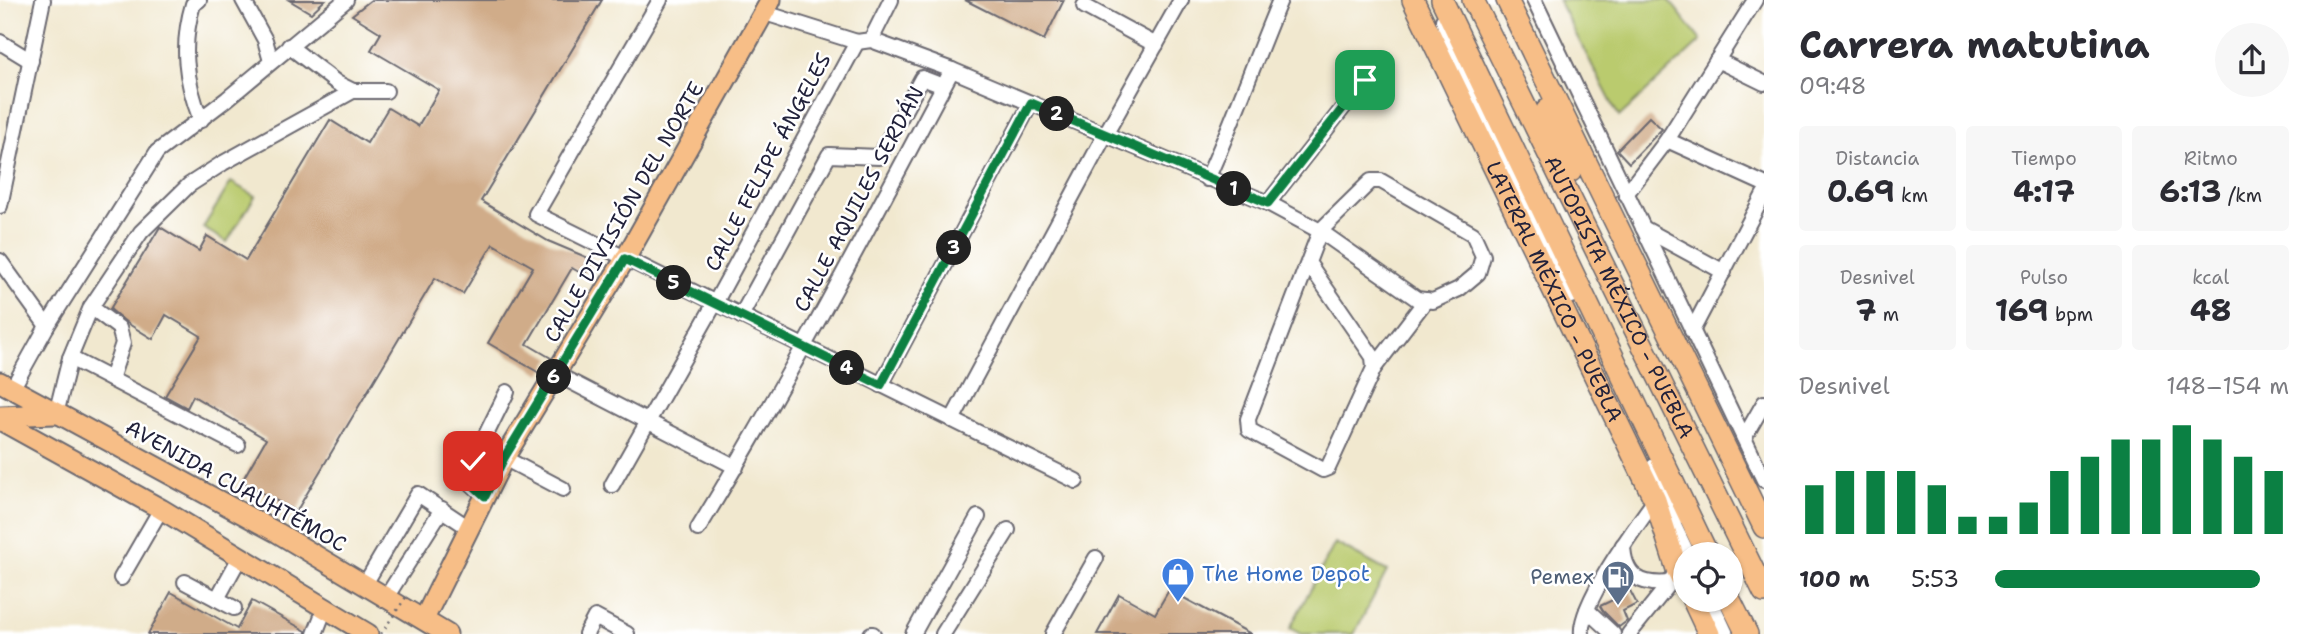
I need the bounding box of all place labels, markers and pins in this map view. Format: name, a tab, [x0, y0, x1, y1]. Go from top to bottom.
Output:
pin	[1335, 50, 1395, 110]
pin: 2	[1040, 96, 1074, 132]
pin: 1	[1216, 172, 1252, 206]
pin: 3	[936, 230, 972, 266]
pin: 5	[656, 266, 692, 300]
pin: 4	[830, 350, 864, 386]
pin: 6	[536, 360, 572, 394]
pin	[443, 431, 503, 491]
shop icon: The Home Depot	[1159, 555, 1197, 604]
fuel station icon: Pemex	[1599, 558, 1637, 607]
place label: The Home Depot	[1202, 560, 1370, 588]
place label: Pemex	[1530, 563, 1594, 591]

